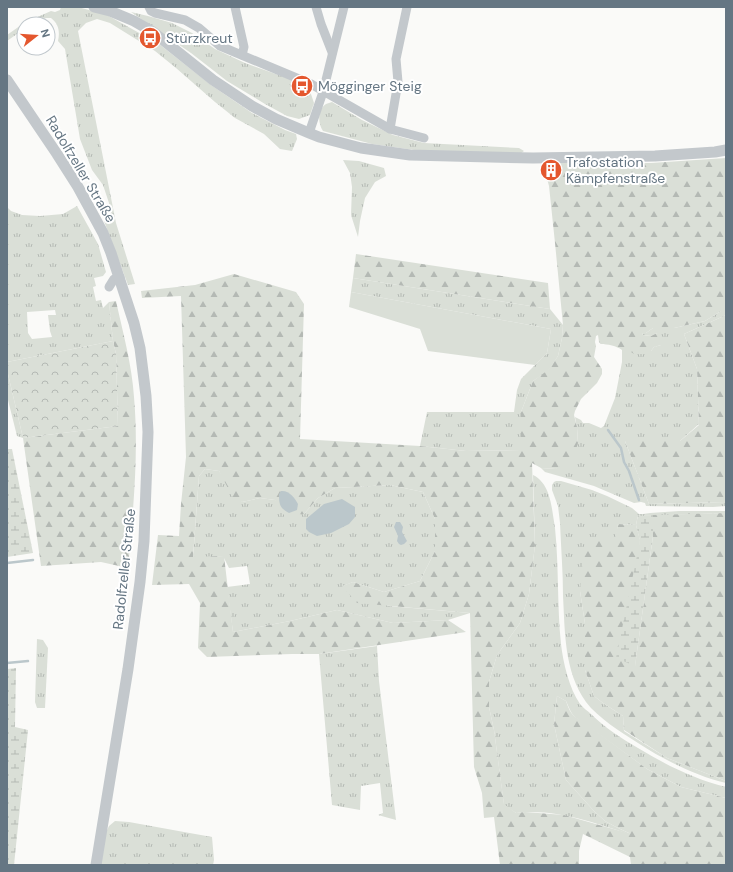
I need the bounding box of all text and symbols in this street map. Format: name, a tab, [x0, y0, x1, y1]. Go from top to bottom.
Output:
north arrow	[16, 16, 56, 56]
bus stop icon: Stürzkreut	[137, 25, 163, 51]
text: N	[38, 27, 53, 39]
place label: Stürzkreut	[166, 29, 233, 47]
bus stop icon: Mögginger Steig	[289, 73, 315, 99]
place label: Mögginger Steig	[318, 77, 422, 95]
street label: Radolfzeller Straße	[42, 112, 120, 226]
place label: Trafostation Kämpfenstraße	[566, 153, 665, 187]
building icon: Trafostation Kämpfenstraße	[538, 157, 564, 183]
street label: Radolfzeller Straße	[109, 508, 139, 630]

